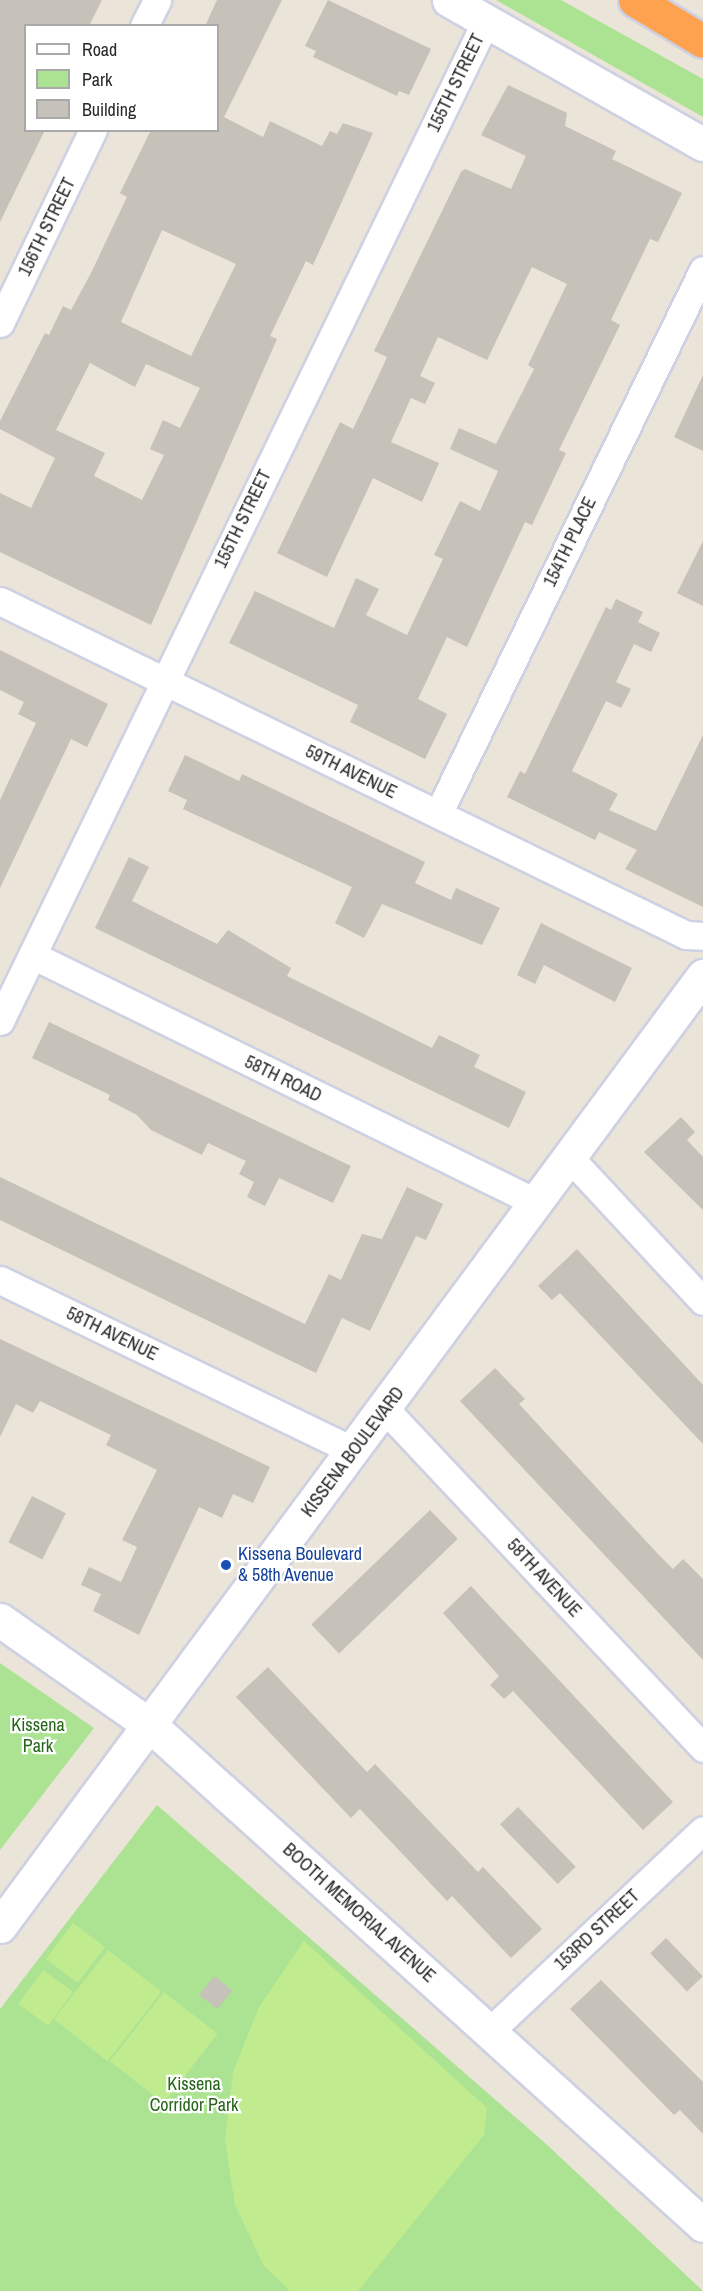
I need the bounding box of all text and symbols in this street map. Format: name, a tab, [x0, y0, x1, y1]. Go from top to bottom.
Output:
legend	[24, 24, 219, 132]
street label: 155TH STREET	[423, 30, 489, 136]
text: Road	[82, 37, 117, 62]
text: Park	[82, 67, 112, 92]
text: Building	[82, 97, 136, 122]
street label: 156TH STREET	[14, 174, 80, 280]
street label: 155TH STREET	[210, 466, 276, 572]
street label: 154TH PLACE	[539, 494, 601, 590]
street label: 59TH AVENUE	[301, 740, 401, 804]
street label: 58TH ROAD	[241, 1051, 325, 1107]
street label: 58TH AVENUE	[62, 1302, 162, 1366]
street label: KISSENA BOULEVARD	[297, 1382, 409, 1522]
street label: 58TH AVENUE	[502, 1534, 586, 1622]
place label: Kissena Boulevard & 58th Avenue	[238, 1544, 362, 1586]
marker: Kissena Boulevard & 58th Avenue	[219, 1558, 233, 1572]
park label: Kissena Park	[11, 1715, 65, 1758]
street label: BOOTH MEMORIAL AVENUE	[278, 1838, 440, 1988]
street label: 153RD STREET	[550, 1885, 644, 1975]
park label: Kissena Corridor Park	[150, 2074, 238, 2116]

